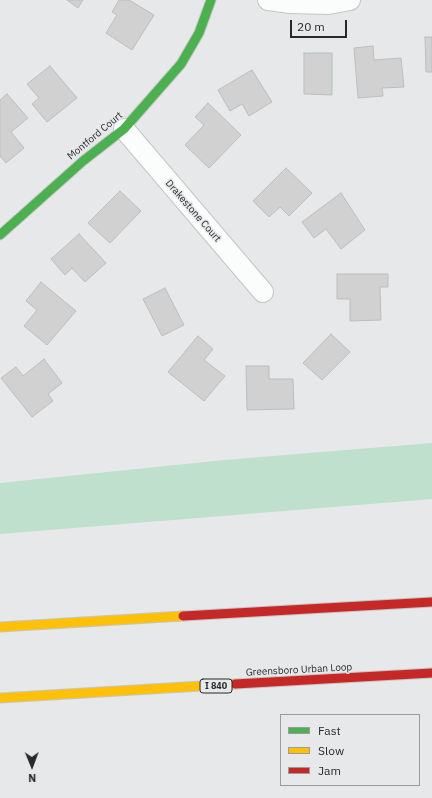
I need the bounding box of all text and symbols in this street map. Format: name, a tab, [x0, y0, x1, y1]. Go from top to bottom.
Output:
scale bar	[292, 12, 349, 38]
text: 20 m	[297, 19, 325, 34]
street label: Montford Court	[65, 110, 125, 162]
street label: Drakestone Court	[163, 177, 223, 245]
street label: Greensboro Urban Loop	[245, 661, 353, 679]
road number: I 840	[200, 679, 232, 693]
legend	[280, 714, 420, 786]
text: Fast	[318, 723, 341, 738]
text: Slow	[318, 743, 344, 758]
north arrow	[12, 746, 52, 786]
text: Jam	[318, 763, 341, 778]
text: N	[28, 771, 36, 785]

